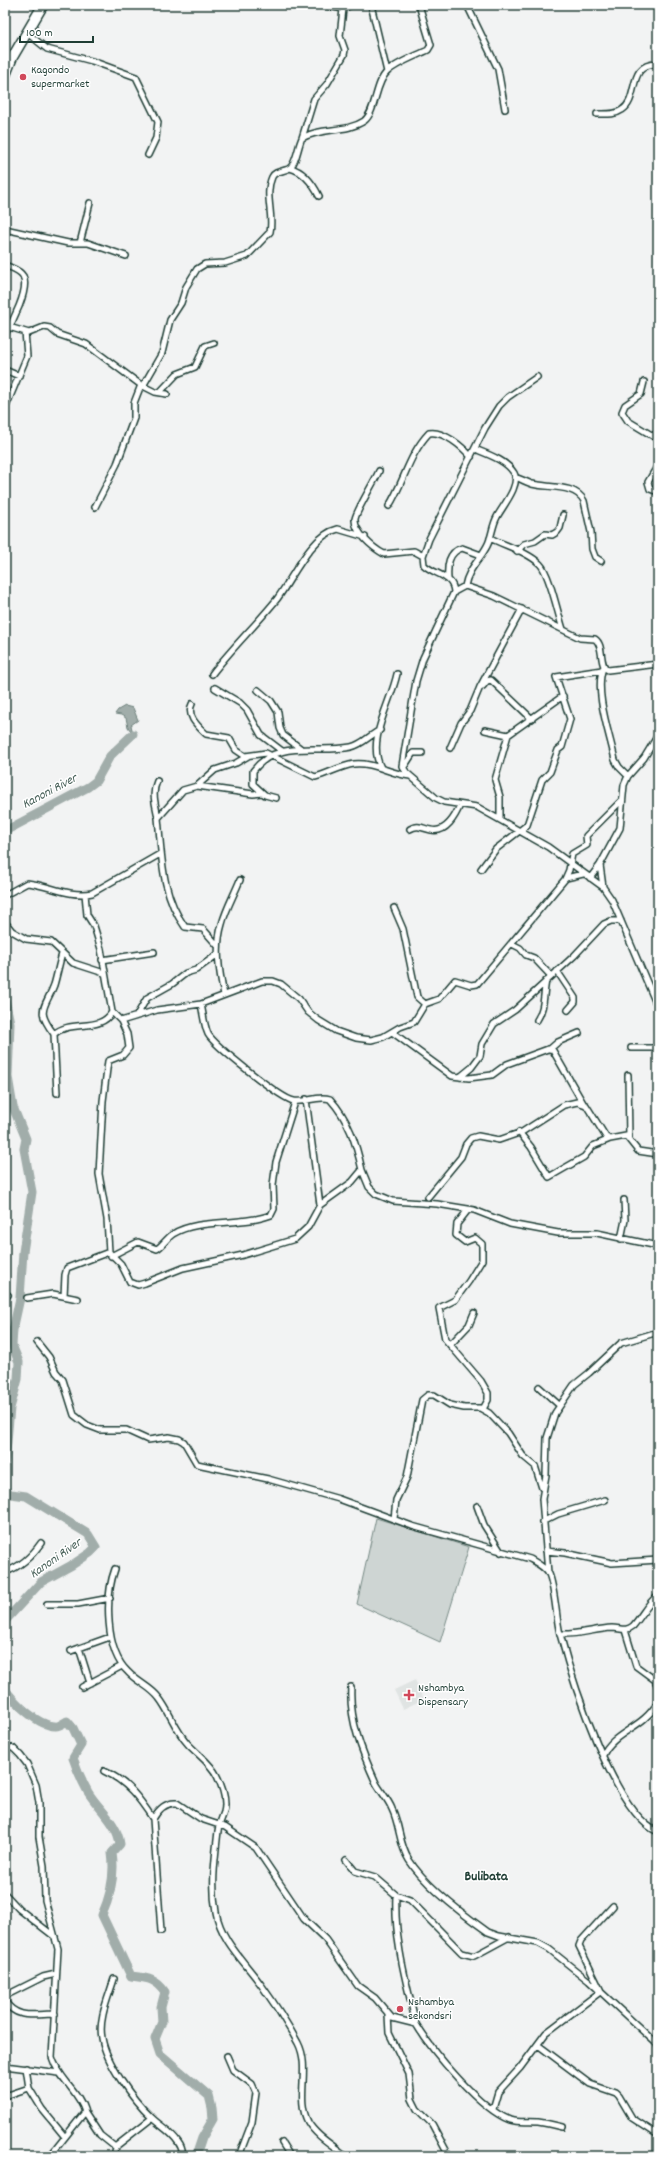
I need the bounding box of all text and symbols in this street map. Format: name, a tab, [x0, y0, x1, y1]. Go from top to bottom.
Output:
scale bar	[20, 18, 93, 44]
text: 100 m	[26, 25, 53, 42]
place label: Kagondo supermarket	[31, 62, 90, 93]
marker: Kagondo supermarket	[18, 72, 28, 82]
water label: Kanoni River	[19, 769, 83, 814]
water label: Kanoni River	[26, 1533, 88, 1584]
place label: Nshambya Dispensary	[418, 1680, 469, 1711]
marker: Nshambya Dispensary	[403, 1689, 415, 1701]
district label: Bulibata	[465, 1867, 509, 1887]
place label: Nshambya sekondsri	[408, 1994, 454, 2025]
marker: Nshambya sekondsri	[395, 2004, 405, 2014]

